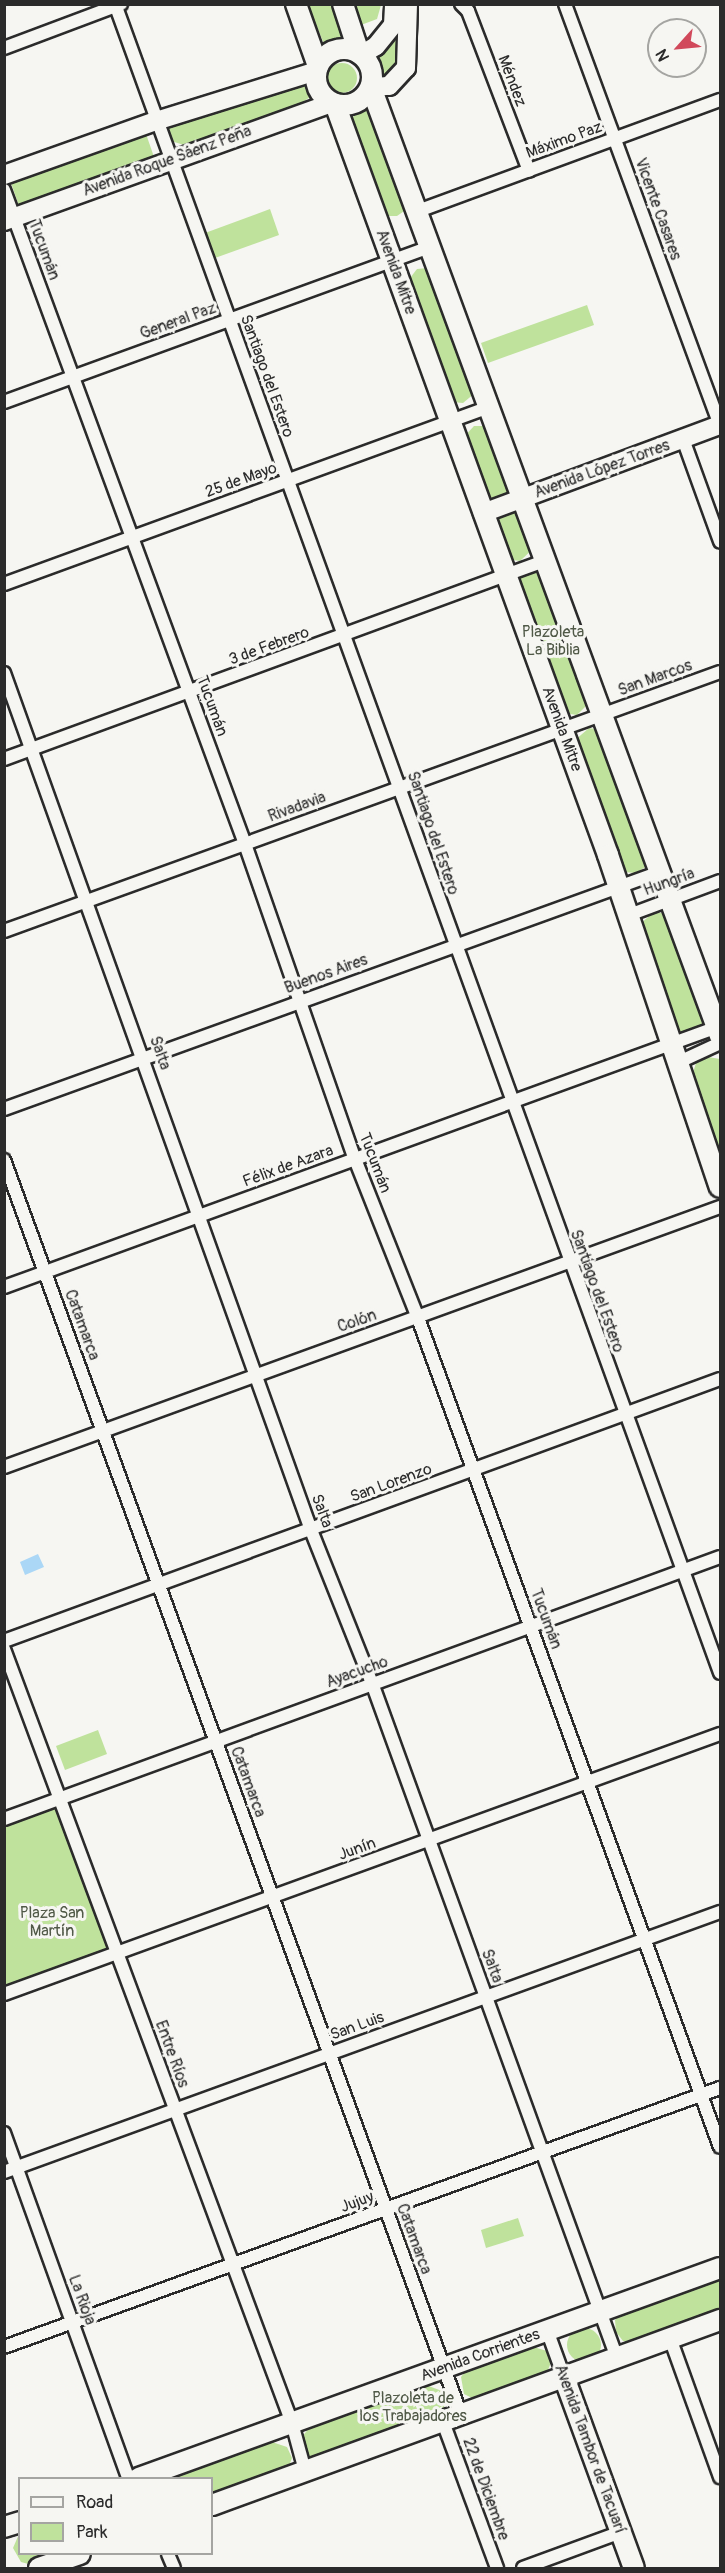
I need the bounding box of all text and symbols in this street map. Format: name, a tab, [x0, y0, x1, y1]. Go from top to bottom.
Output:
north arrow	[647, 18, 707, 78]
text: N	[651, 46, 674, 65]
street label: Méndez	[493, 53, 531, 109]
street label: Máximo Paz	[523, 117, 605, 163]
street label: Avenida Roque Sáenz Peña	[80, 122, 254, 200]
street label: Vicente Casares	[631, 155, 685, 263]
street label: Tucumán	[24, 217, 64, 283]
street label: Avenida Mitre	[372, 227, 420, 317]
street label: General Paz	[137, 298, 219, 344]
street label: Santiago del Estero	[236, 312, 298, 440]
street label: Avenida López Torres	[532, 436, 672, 502]
street label: 25 de Mayo	[203, 458, 279, 502]
park label: Plazoleta La Biblia	[522, 622, 584, 660]
street label: 3 de Febrero	[226, 623, 312, 669]
street label: San Marcos	[615, 656, 695, 700]
street label: Tucumán	[192, 673, 232, 739]
street label: Avenida Mitre	[538, 684, 586, 774]
street label: Santiago del Estero	[403, 769, 463, 897]
street label: Rivadavia	[266, 788, 328, 826]
street label: Hungría	[641, 864, 697, 900]
street label: Buenos Aires	[282, 950, 370, 998]
street label: Salta	[145, 1034, 175, 1072]
street label: Tucumán	[355, 1130, 395, 1196]
street label: Félix de Azara	[240, 1141, 336, 1191]
street label: Santiago del Estero	[566, 1227, 628, 1355]
street label: Catamarca	[60, 1287, 104, 1363]
street label: Colón	[335, 1305, 379, 1337]
street label: San Lorenzo	[348, 1459, 434, 1507]
street label: Salta	[307, 1492, 337, 1530]
street label: Tucumán	[526, 1586, 566, 1652]
street label: Ayacucho	[323, 1652, 391, 1692]
street label: Catamarca	[226, 1744, 270, 1820]
street label: Junín	[336, 1833, 378, 1865]
park label: Plaza San Martín	[20, 1903, 84, 1941]
street label: Salta	[477, 1947, 507, 1985]
street label: San Luis	[327, 2007, 387, 2045]
street label: Entre Ríos	[151, 2018, 193, 2090]
street label: Jujuy	[338, 2187, 376, 2217]
street label: Catamarca	[392, 2201, 436, 2277]
street label: La Rioja	[64, 2272, 100, 2328]
street label: Avenida Corrientes	[418, 2325, 542, 2385]
street label: Avenida Tambor de Tacuarí	[550, 2362, 630, 2536]
park label: Plazoleta de los Trabajadores	[359, 2388, 467, 2426]
street label: 22 de Diciembre	[459, 2435, 513, 2543]
legend	[18, 2477, 213, 2555]
text: Road	[76, 2491, 113, 2514]
text: Park	[76, 2521, 108, 2544]

